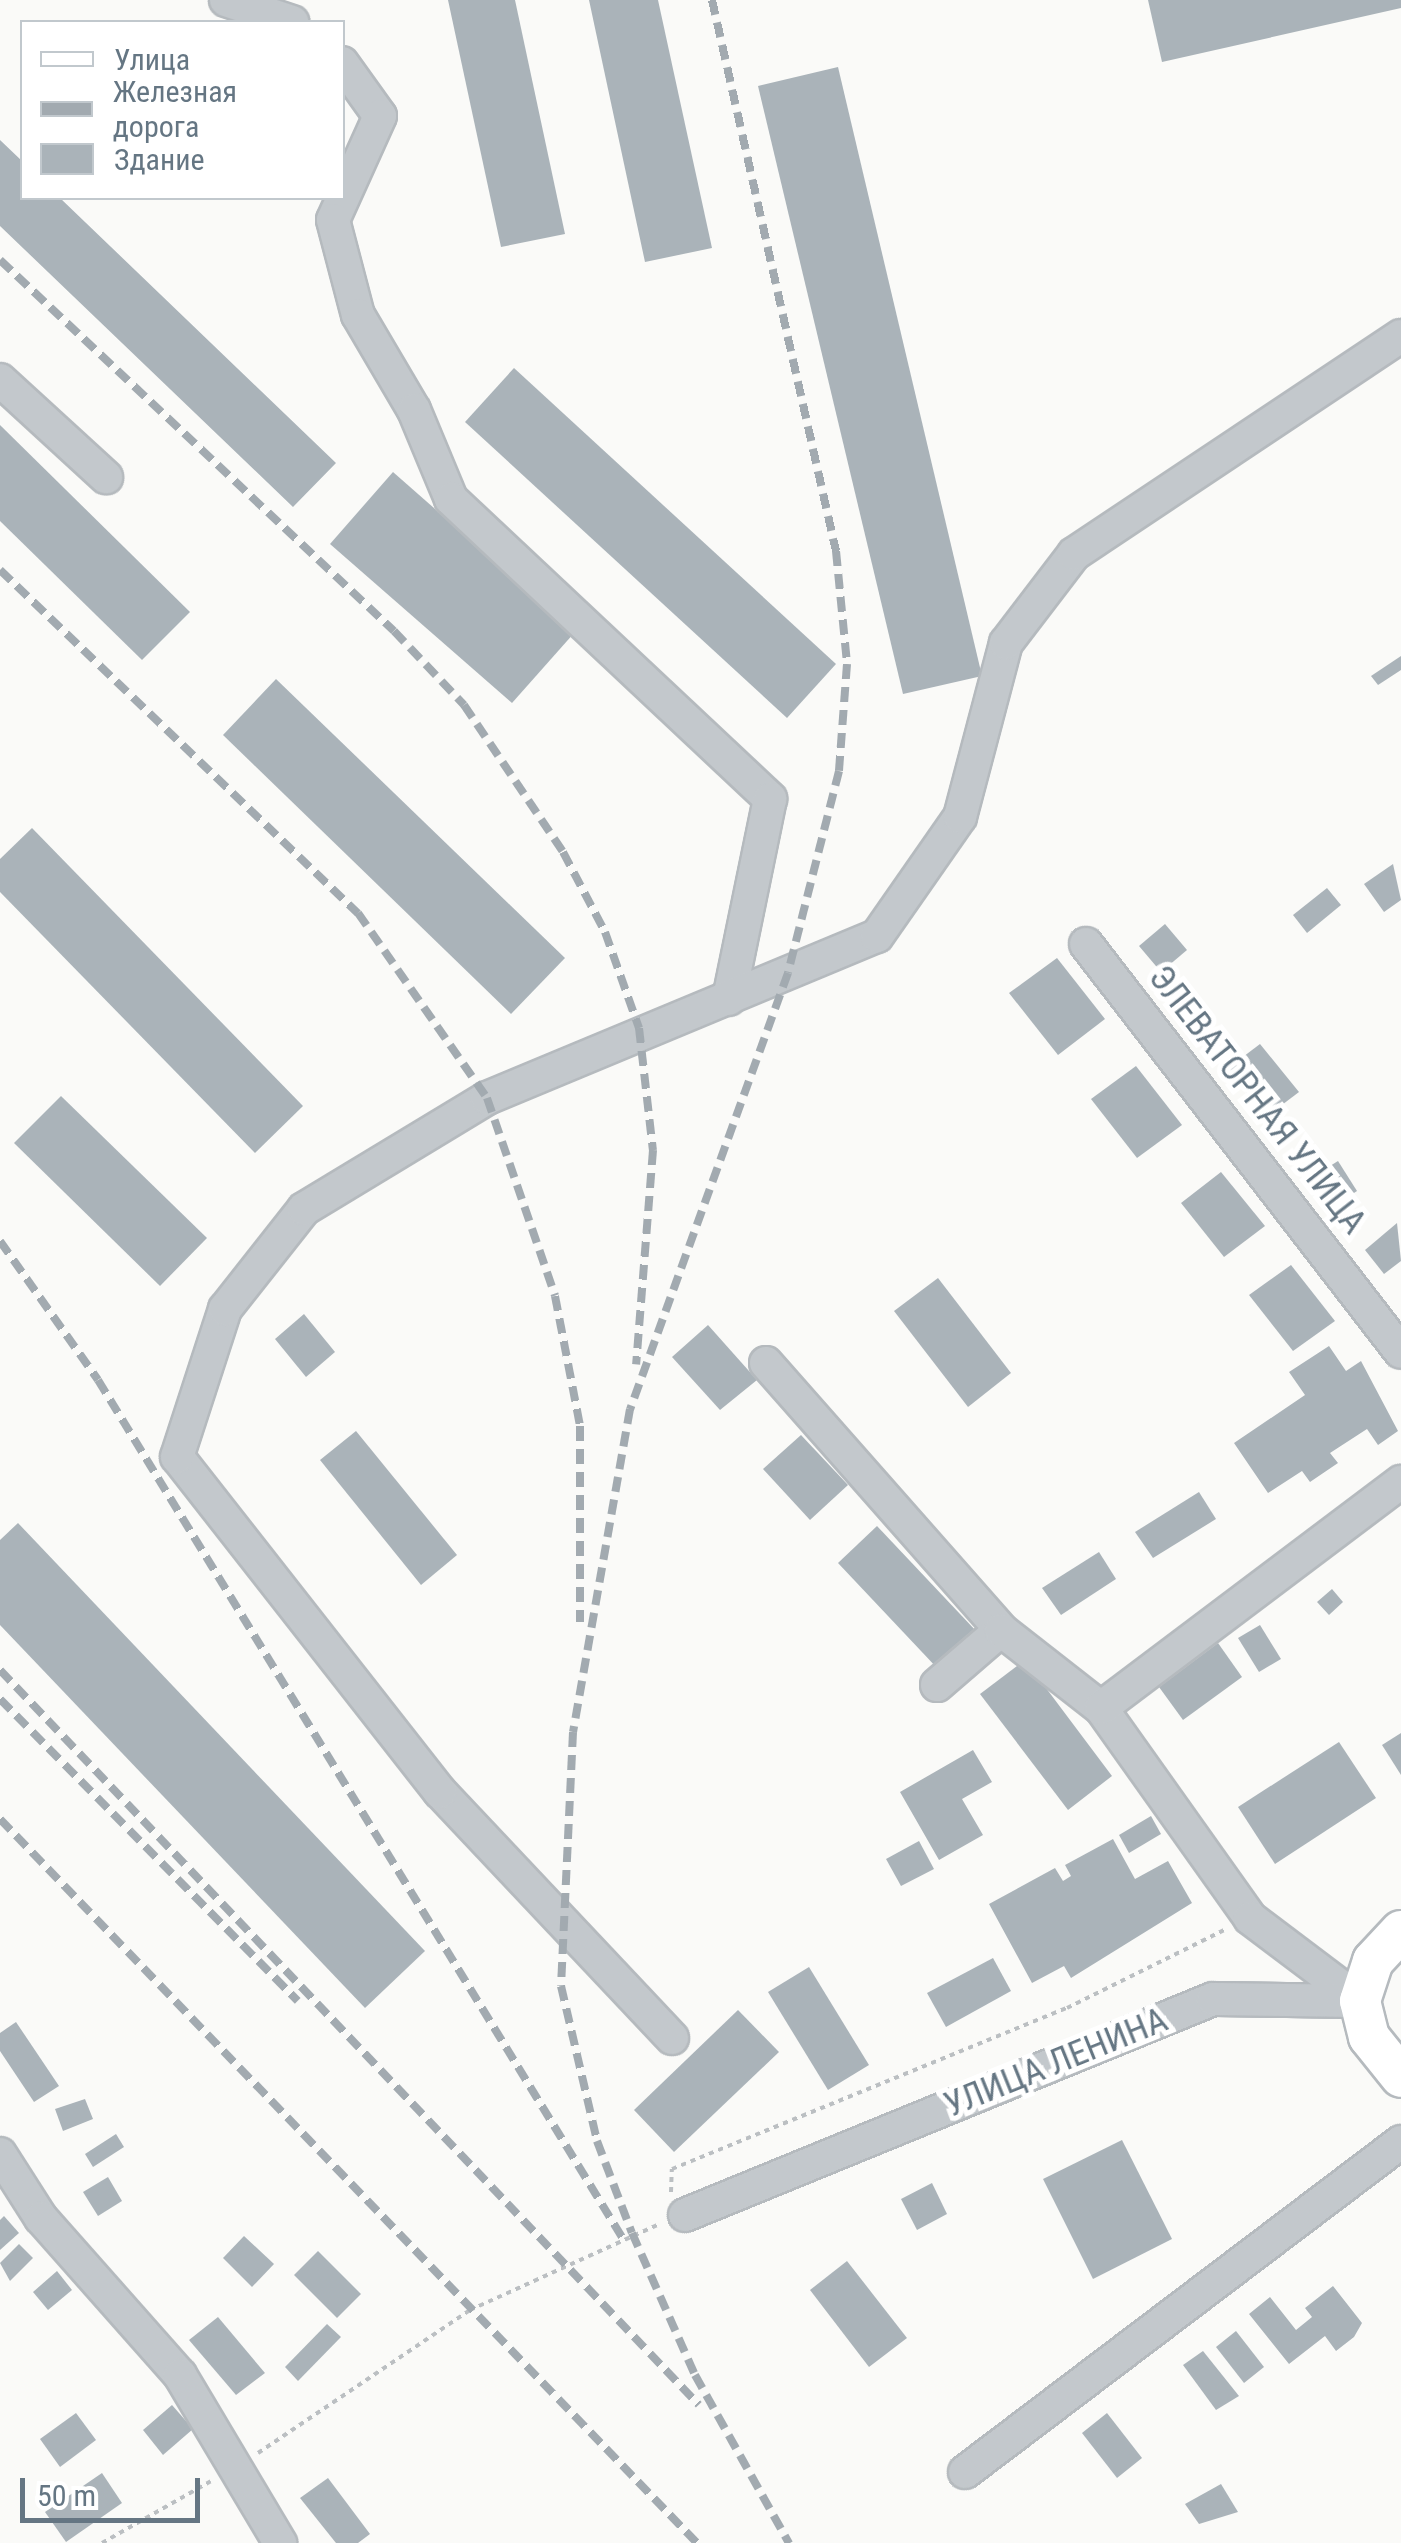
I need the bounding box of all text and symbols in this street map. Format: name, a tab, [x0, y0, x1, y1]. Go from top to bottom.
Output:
legend	[20, 20, 345, 200]
text: Улица	[114, 42, 190, 77]
text: Железная дорога	[113, 74, 237, 144]
text: Здание	[114, 142, 205, 177]
street label: ЭЛЕВАТОРНАЯ УЛИЦА	[1139, 958, 1375, 1242]
street label: УЛИЦА ЛЕНИНА	[938, 1999, 1174, 2127]
scale bar	[25, 2458, 205, 2520]
text: 50 m	[37, 2478, 96, 2513]

